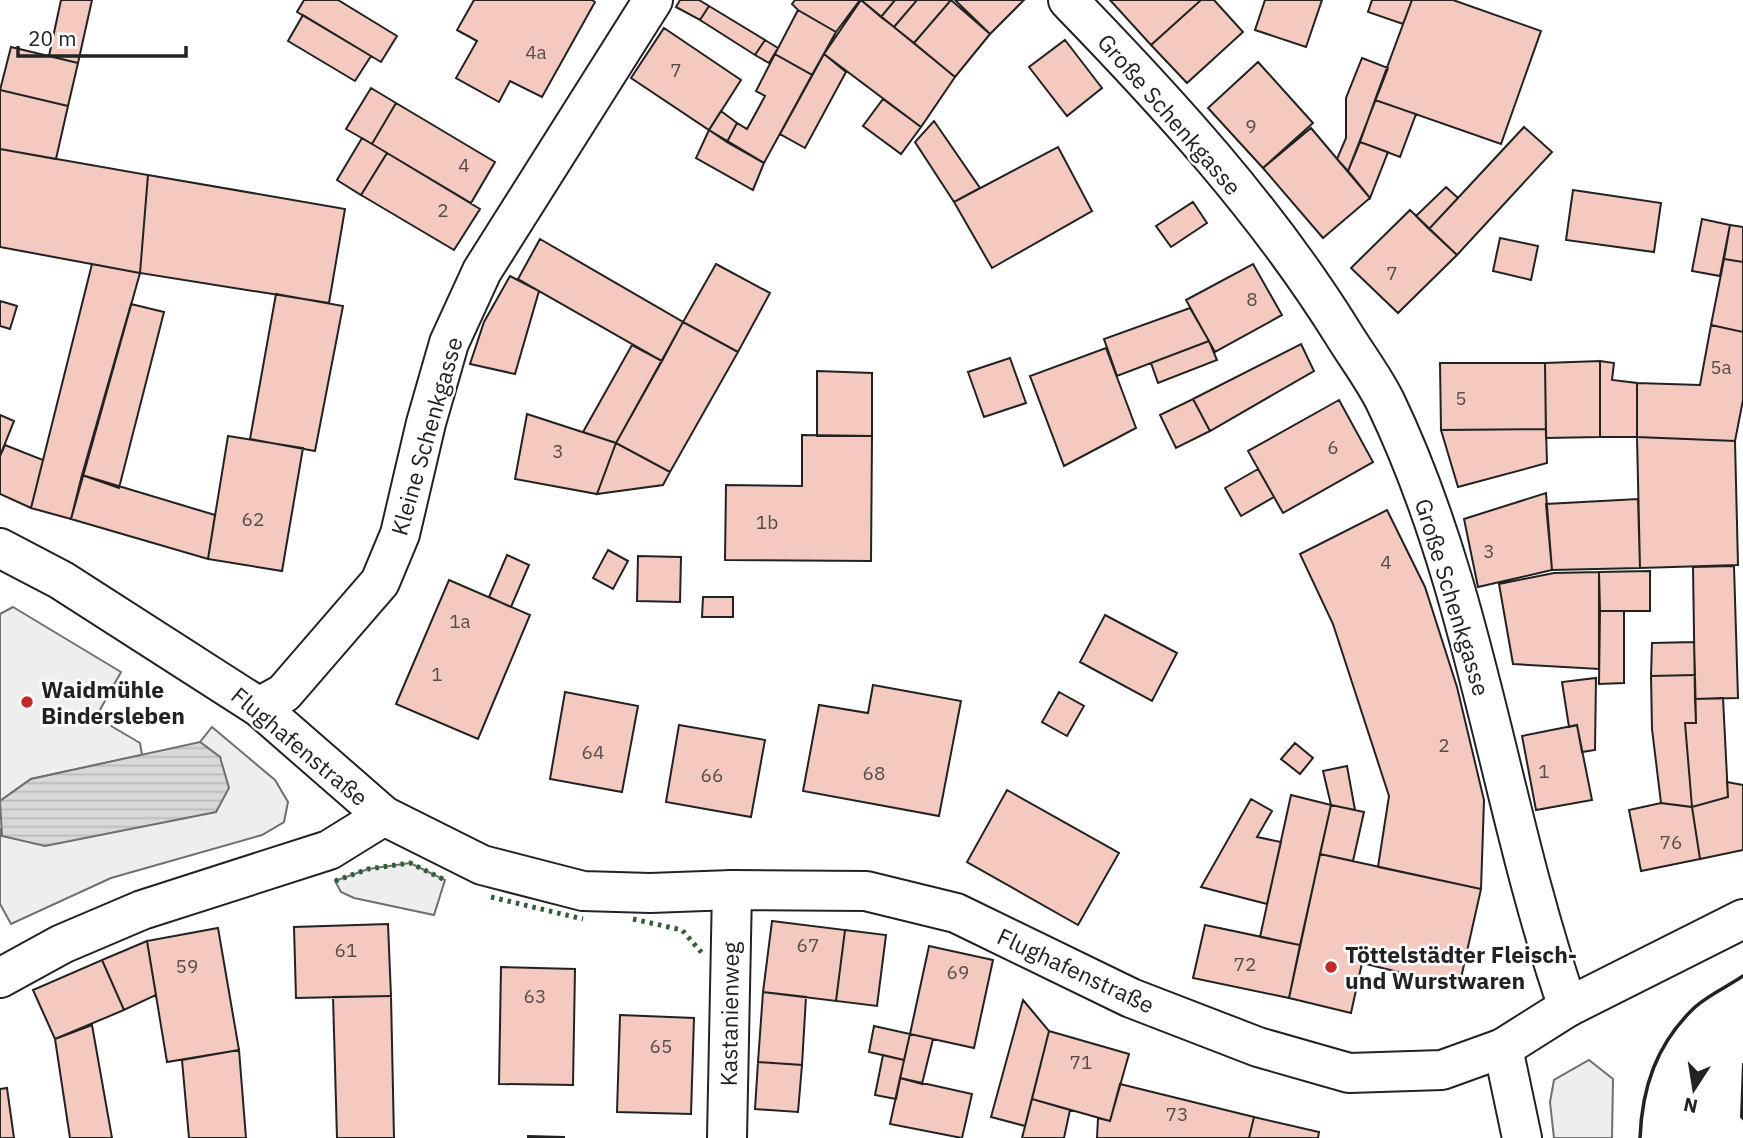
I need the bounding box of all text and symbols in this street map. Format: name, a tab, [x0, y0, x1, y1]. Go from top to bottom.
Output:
scale bar	[18, 14, 186, 58]
text: 20 m	[28, 24, 77, 52]
street label: Große Schenkgasse	[1092, 27, 1248, 201]
house number: 4a	[525, 40, 547, 64]
house number: 7	[670, 58, 682, 82]
house number: 9	[1245, 114, 1257, 138]
house number: 4	[458, 153, 470, 177]
house number: 2	[437, 198, 449, 222]
house number: 7	[1386, 261, 1398, 285]
house number: 8	[1246, 287, 1258, 311]
street label: Kleine Schenkgasse	[383, 333, 469, 539]
house number: 5a	[1710, 355, 1732, 379]
house number: 5	[1455, 386, 1467, 410]
house number: 6	[1327, 435, 1339, 459]
house number: 3	[552, 439, 564, 463]
street label: Große Schenkgasse	[1409, 495, 1497, 699]
house number: 62	[242, 507, 264, 531]
house number: 1b	[756, 510, 778, 534]
house number: 3	[1483, 539, 1495, 563]
house number: 4	[1380, 550, 1392, 574]
house number: 1a	[449, 609, 471, 633]
house number: 1	[431, 662, 443, 686]
place label: Waidmühle Bindersleben	[41, 674, 185, 730]
street label: Flughafenstraße	[225, 680, 375, 812]
marker: Waidmühle Bindersleben	[19, 694, 35, 710]
house number: 2	[1438, 733, 1450, 757]
house number: 64	[582, 740, 604, 764]
house number: 1	[1538, 759, 1550, 783]
house number: 68	[863, 761, 885, 785]
house number: 66	[701, 763, 723, 787]
house number: 76	[1660, 830, 1682, 854]
street label: Flughafenstraße	[993, 921, 1159, 1019]
house number: 67	[797, 933, 819, 957]
house number: 61	[335, 938, 357, 962]
place label: Töttelstädter Fleisch- und Wurstwaren	[1345, 939, 1577, 995]
street label: Kastanienweg	[713, 941, 745, 1087]
house number: 72	[1234, 952, 1256, 976]
house number: 59	[176, 954, 198, 978]
marker: Töttelstädter Fleisch- und Wurstwaren	[1323, 959, 1339, 975]
house number: 69	[947, 960, 969, 984]
house number: 63	[524, 984, 546, 1008]
house number: 65	[650, 1034, 672, 1058]
house number: 71	[1070, 1050, 1092, 1074]
north arrow	[1659, 1054, 1729, 1124]
text: N	[1681, 1092, 1700, 1119]
house number: 73	[1166, 1102, 1188, 1126]

